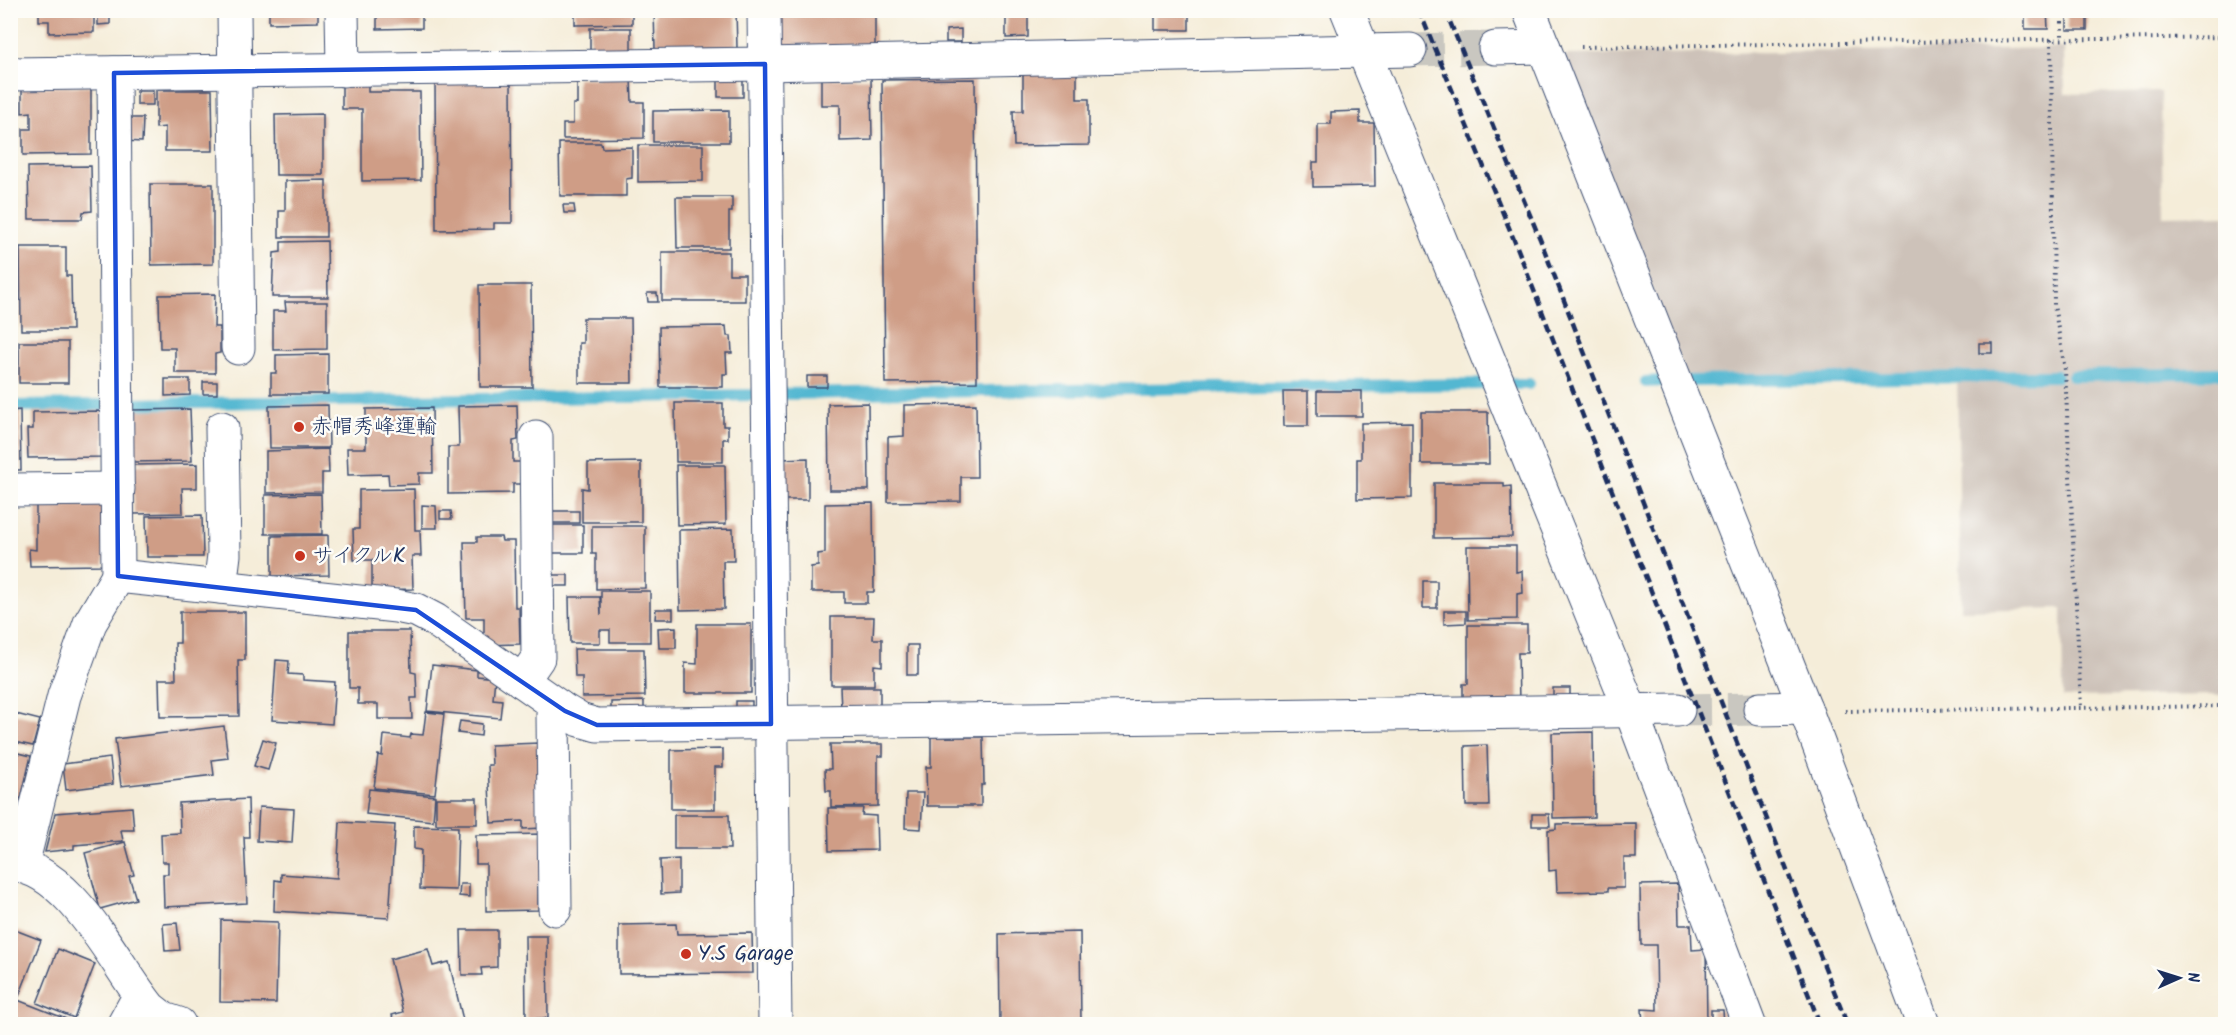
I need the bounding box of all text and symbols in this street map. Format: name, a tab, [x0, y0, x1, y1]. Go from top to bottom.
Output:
place label: 赤帽秀峰運輸	[311, 411, 437, 444]
marker: 赤帽秀峰運輸	[292, 420, 306, 434]
place label: サイクルK	[312, 540, 406, 573]
marker: サイクルK	[293, 549, 307, 563]
place label: Y.S Garage	[698, 938, 794, 971]
marker: Y.S Garage	[679, 947, 693, 961]
north arrow	[2149, 948, 2209, 1008]
text: N	[2180, 972, 2205, 983]

